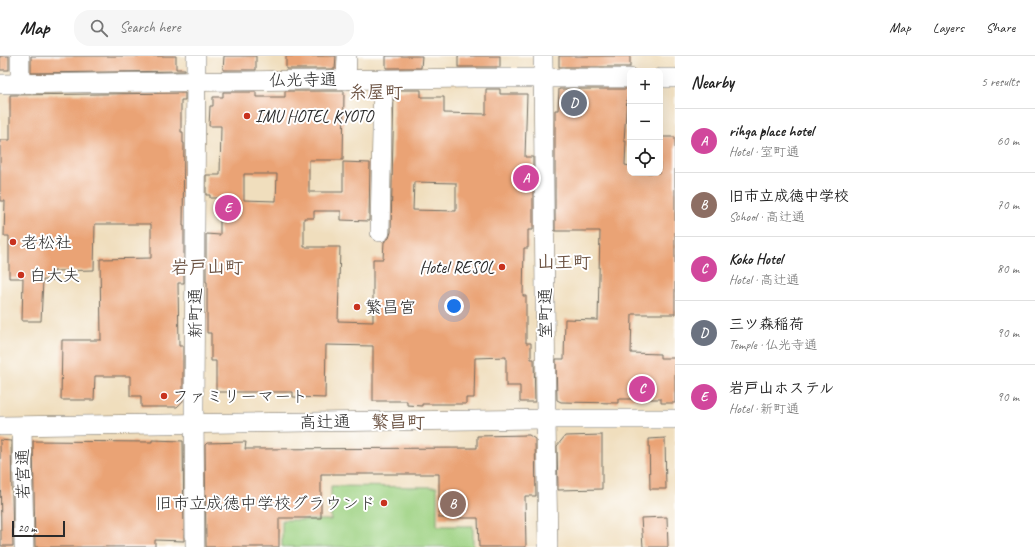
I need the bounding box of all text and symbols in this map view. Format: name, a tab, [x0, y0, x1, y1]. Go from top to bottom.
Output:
search box	[74, 10, 354, 46]
text: Map	[20, 16, 50, 40]
icon: search	[88, 17, 110, 39]
text: Search here	[120, 18, 181, 37]
text: Map	[889, 19, 911, 36]
text: Layers	[933, 19, 964, 36]
text: Share	[986, 19, 1015, 36]
map controls	[627, 68, 663, 176]
button: +	[627, 68, 663, 104]
street label: 仏光寺通	[269, 69, 337, 91]
text: Nearby	[691, 72, 734, 93]
text: 5 results	[981, 74, 1019, 90]
district label: 糸屋町	[349, 81, 403, 103]
pin: D	[561, 88, 587, 118]
button: −	[627, 104, 663, 140]
place label: IMU HOTEL KYOTO	[255, 106, 374, 127]
marker: IMU HOTEL KYOTO	[242, 111, 252, 121]
text: rihga place hotel	[729, 122, 814, 141]
text: A	[701, 133, 707, 149]
text: 60 m	[997, 133, 1019, 149]
button: locate	[627, 140, 663, 176]
text: Hotel · 室町通	[729, 144, 799, 160]
pin: A	[513, 163, 539, 193]
text: 旧市立成徳中学校	[729, 187, 849, 206]
pin: E	[215, 193, 241, 223]
text: B	[701, 197, 707, 213]
text: 70 m	[997, 197, 1019, 213]
text: School · 高辻通	[729, 209, 805, 225]
place label: 老松社	[21, 232, 72, 253]
marker: 老松社	[8, 237, 18, 247]
text: Koko Hotel	[729, 250, 783, 269]
district label: 山王町	[537, 251, 591, 273]
district label: 岩戸山町	[171, 256, 243, 278]
place label: Hotel RESOL	[419, 257, 495, 278]
text: C	[701, 261, 707, 277]
text: 80 m	[997, 261, 1019, 277]
marker: Hotel RESOL	[497, 262, 507, 272]
place label: 白大夫	[29, 265, 80, 286]
marker: 白大夫	[16, 270, 26, 280]
text: Hotel · 高辻通	[729, 272, 799, 288]
street label: 新町通	[185, 288, 206, 339]
street label: 室町通	[535, 288, 556, 339]
your location	[444, 296, 464, 316]
place label: 繁昌宮	[365, 297, 416, 318]
marker: 繁昌宮	[352, 302, 362, 312]
text: 三ツ森稲荷	[729, 315, 804, 334]
text: D	[700, 325, 708, 341]
text: 90 m	[997, 325, 1019, 341]
text: Temple · 仏光寺通	[729, 337, 817, 353]
pin: C	[629, 374, 655, 404]
text: 岩戸山ホステル	[729, 379, 834, 398]
place label: ファミリーマート	[172, 386, 308, 407]
text: E	[701, 389, 707, 405]
text: 90 m	[997, 389, 1019, 405]
marker: ファミリーマート	[159, 391, 169, 401]
text: Hotel · 新町通	[729, 401, 799, 417]
street label: 高辻通	[299, 411, 351, 433]
district label: 繁昌町	[371, 411, 425, 433]
street label: 若宮通	[12, 448, 34, 500]
pin: B	[440, 489, 466, 519]
place label: 旧市立成徳中学校グラウンド	[155, 493, 376, 514]
marker: 旧市立成徳中学校グラウンド	[379, 498, 389, 508]
scale bar	[12, 519, 65, 538]
text: 20 m	[18, 521, 37, 535]

